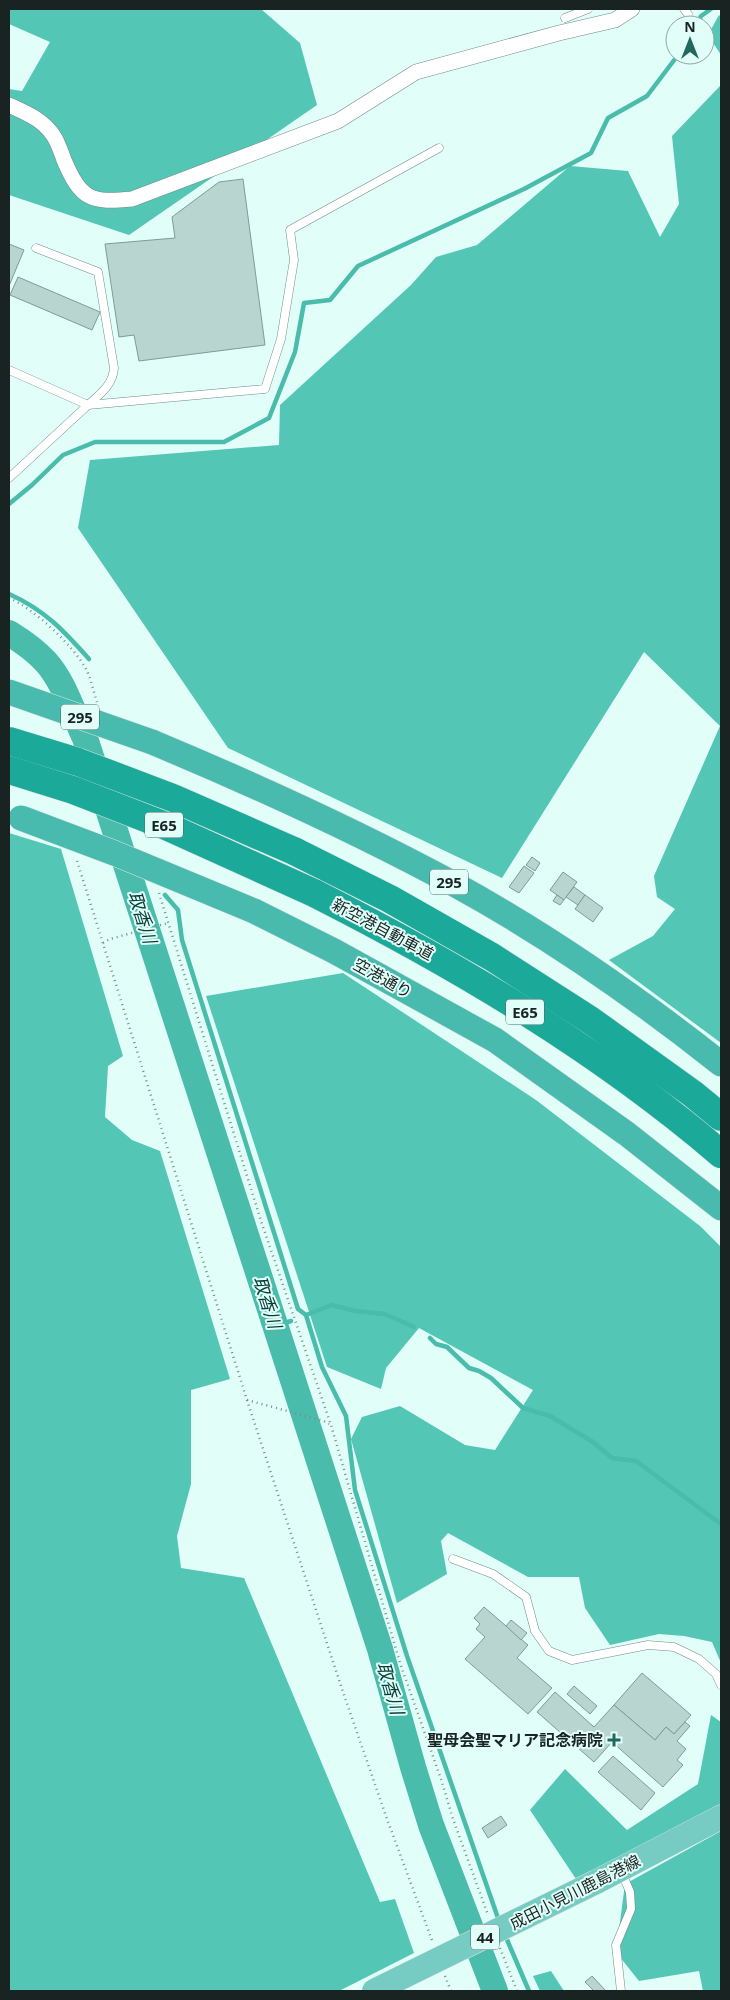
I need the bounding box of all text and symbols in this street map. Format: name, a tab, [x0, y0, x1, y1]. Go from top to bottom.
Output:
north arrow	[665, 15, 715, 65]
text: N	[684, 17, 696, 36]
road number: 295	[61, 704, 99, 730]
road number: E65	[145, 812, 183, 838]
road number: 295	[430, 870, 468, 894]
water label: 取香川	[123, 888, 163, 948]
street label: 新空港自動車道	[328, 893, 438, 965]
street label: 空港通り	[350, 953, 416, 1003]
road number: E65	[506, 1000, 544, 1024]
water label: 取香川	[248, 1273, 288, 1333]
water label: 取香川	[372, 1659, 411, 1719]
place label: 聖母会聖マリア記念病院	[427, 1729, 603, 1751]
marker: 聖母会聖マリア記念病院	[607, 1733, 621, 1747]
street label: 成田小見川鹿島港線	[506, 1850, 644, 1934]
road number: 44	[471, 1924, 499, 1950]

